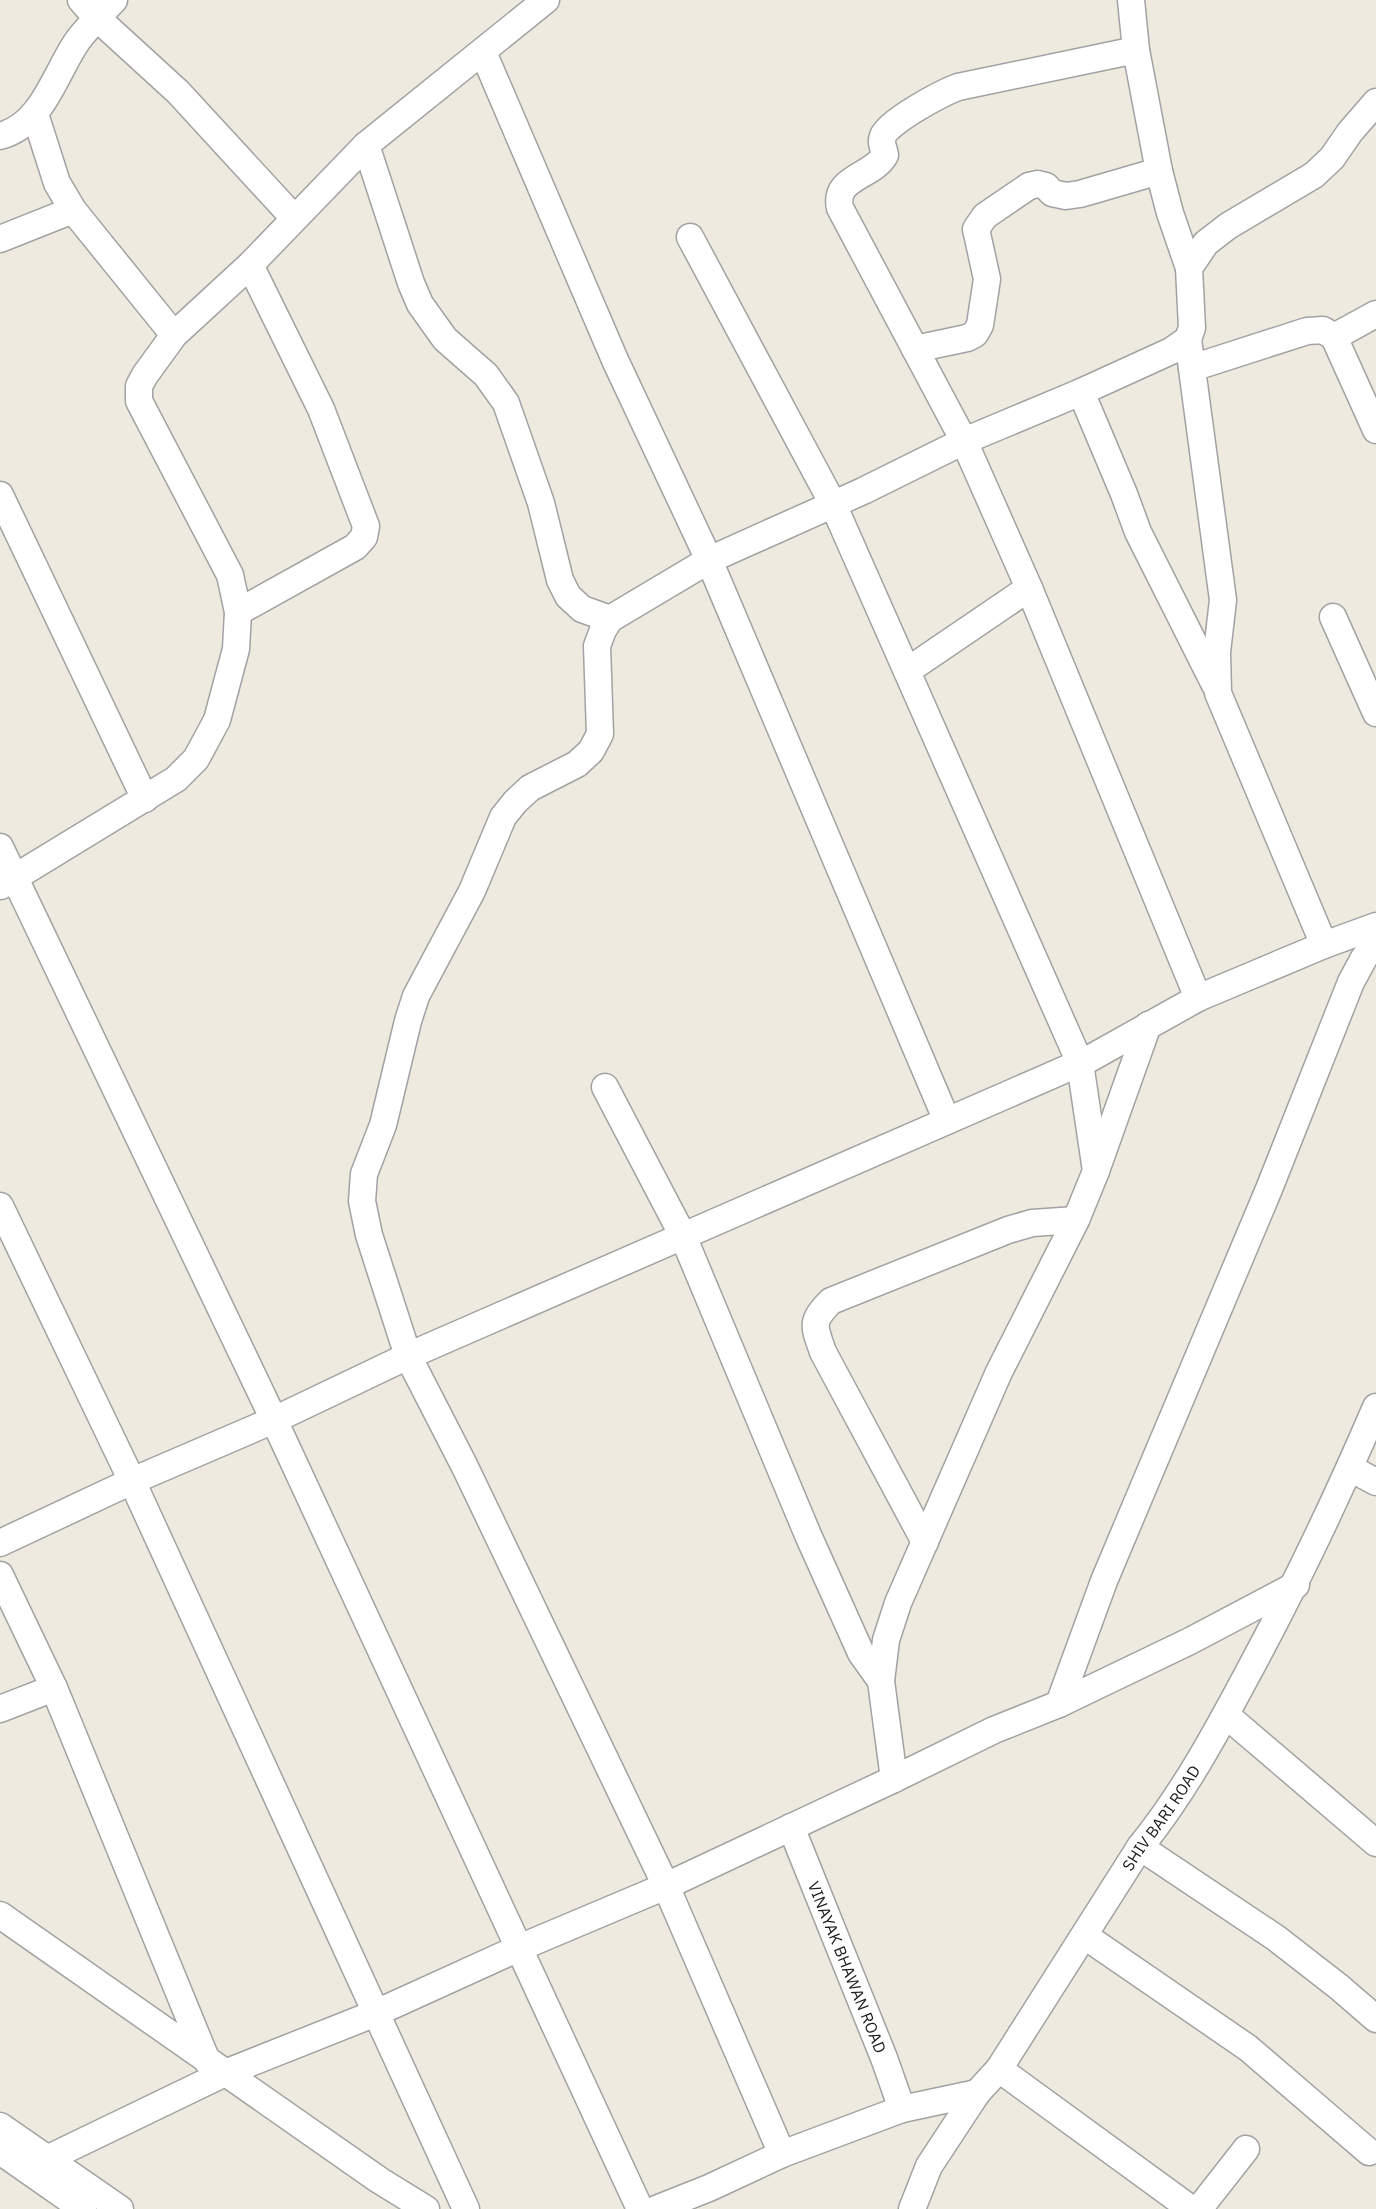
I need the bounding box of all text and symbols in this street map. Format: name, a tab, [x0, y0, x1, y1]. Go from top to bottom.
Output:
street label: SHIV BARI ROAD	[1118, 1762, 1204, 1874]
street label: VINAYAK BHAWAN ROAD	[804, 1878, 891, 2056]

